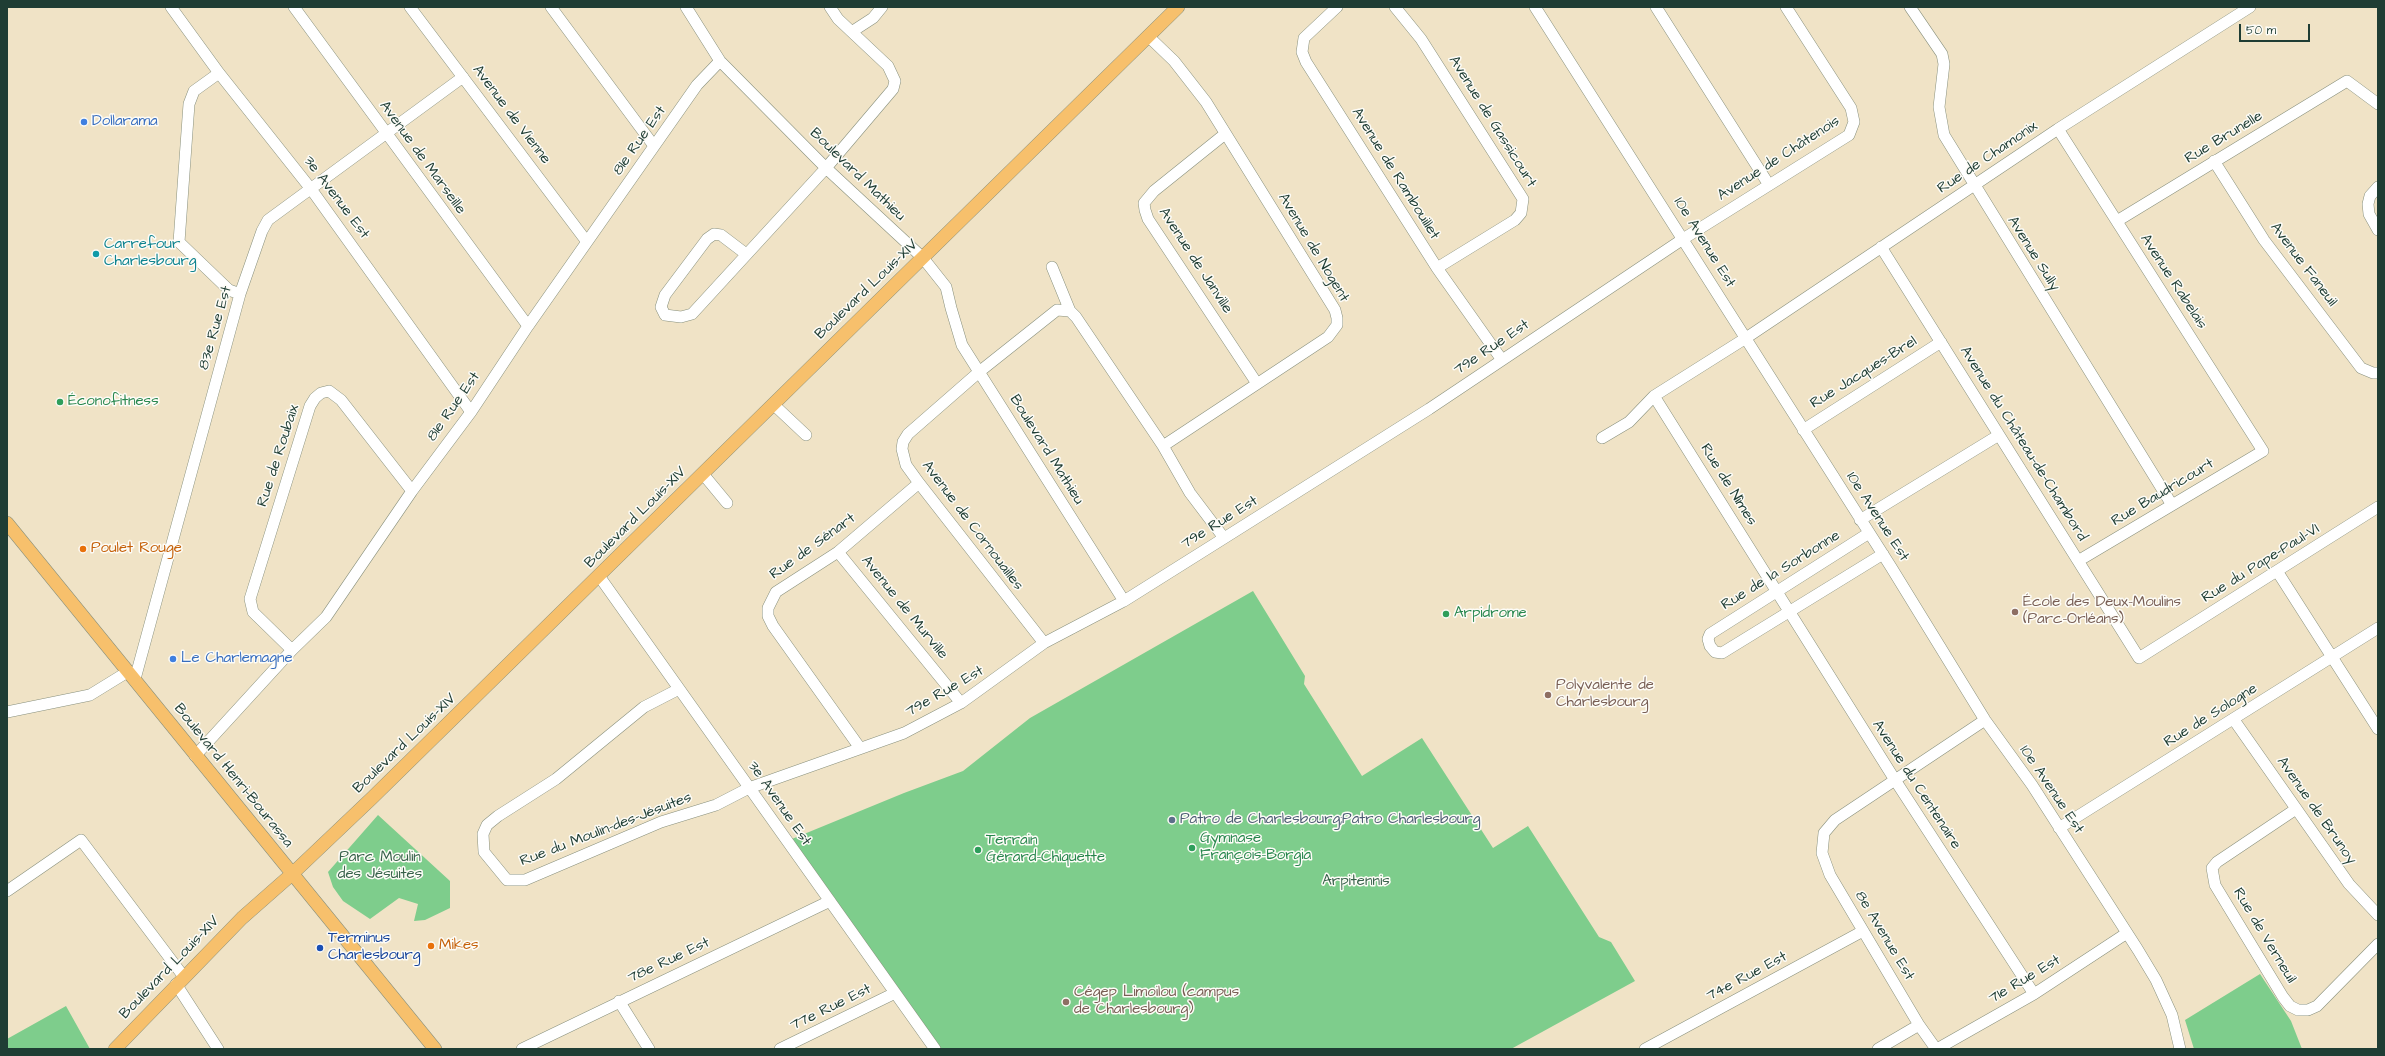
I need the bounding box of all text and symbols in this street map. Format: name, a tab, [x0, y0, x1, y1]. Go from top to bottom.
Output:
scale bar	[2241, 16, 2312, 42]
text: 50 m	[2246, 22, 2276, 39]
street label: Avenue de Gassicourt	[1444, 53, 1540, 191]
street label: Avenue de Vienne	[468, 62, 554, 168]
street label: Avenue de Marseille	[375, 98, 469, 218]
street label: 81e Rue Est	[609, 103, 671, 179]
street label: Avenue de Rambouillet	[1347, 105, 1443, 243]
street label: Rue Brunelle	[2182, 108, 2266, 168]
place label: Dollarama	[92, 113, 158, 131]
street label: Avenue de Châtenois	[1714, 113, 1844, 205]
marker: Dollarama	[79, 117, 89, 127]
street label: Rue de Chamonix	[1935, 118, 2041, 198]
street label: Boulevard Mathieu	[805, 125, 909, 225]
street label: 3e Avenue Est	[299, 153, 373, 243]
street label: Avenue de Nogent	[1273, 190, 1353, 306]
street label: 10e Avenue Est	[1669, 195, 1739, 291]
street label: Avenue de Janville	[1154, 205, 1236, 317]
street label: Avenue Sully	[2003, 213, 2063, 295]
street label: Avenue Faneuil	[2266, 219, 2340, 311]
street label: Avenue Rabelais	[2136, 231, 2210, 333]
place label: Carrefour Charlesbourg	[104, 236, 196, 271]
street label: Boulevard Louis-XIV	[812, 236, 922, 344]
marker: Carrefour Charlesbourg	[91, 249, 101, 259]
street label: 83e Rue Est	[195, 284, 237, 372]
street label: 79e Rue Est	[1451, 316, 1533, 380]
street label: Rue Jacques-Brel	[1807, 333, 1921, 413]
street label: Avenue du Château-de-Chambord	[1955, 343, 2091, 545]
street label: 81e Rue Est	[423, 369, 485, 445]
street label: Boulevard Mathieu	[1005, 392, 1087, 508]
place label: Éconofitness	[68, 393, 159, 411]
marker: Éconofitness	[55, 397, 65, 407]
street label: Rue de Roubaix	[254, 403, 304, 509]
street label: Rue de Nîmes	[1696, 441, 1760, 529]
street label: Rue Baudricourt	[2108, 455, 2218, 531]
street label: Avenue de Cornouailles	[917, 458, 1027, 594]
street label: Boulevard Louis-XIV	[582, 464, 690, 572]
street label: 10e Avenue Est	[1841, 469, 1913, 565]
street label: 79e Rue Est	[1178, 492, 1262, 554]
street label: Rue de Sénart	[767, 510, 859, 584]
street label: Rue du Pape-Paul-VI	[2199, 520, 2323, 608]
street label: Rue de la Sorbonne	[1718, 527, 1844, 615]
place label: Poulet Rouge	[91, 540, 182, 558]
marker: Poulet Rouge	[78, 544, 88, 554]
street label: Avenue de Murville	[857, 553, 951, 663]
place label: École des Deux-Moulins (Parc-Orléans)	[2023, 594, 2181, 629]
place label: Arpidrome	[1454, 605, 1527, 623]
marker: École des Deux-Moulins (Parc-Orléans)	[2010, 607, 2020, 617]
marker: Arpidrome	[1441, 609, 1451, 619]
place label: Le Charlemagne	[181, 650, 293, 668]
marker: Le Charlemagne	[168, 654, 178, 664]
street label: 79e Rue Est	[903, 663, 987, 721]
place label: Polyvalente de Charlesbourg	[1556, 677, 1654, 712]
street label: Rue de Sologne	[2161, 680, 2261, 752]
street label: Boulevard Louis-XIV	[350, 690, 460, 798]
marker: Polyvalente de Charlesbourg	[1543, 690, 1553, 700]
street label: Boulevard Henri-Bourassa	[169, 700, 297, 852]
street label: Avenue du Centenaire	[1868, 717, 1964, 853]
street label: 10e Avenue Est	[2015, 742, 2087, 838]
street label: Avenue de Brunoy	[2272, 754, 2360, 868]
street label: 3e Avenue Est	[743, 758, 815, 850]
street label: Rue du Moulin-des-Jésuites	[518, 789, 694, 871]
place label: Patro de Charlesbourg;Patro Charlesbourg	[1180, 811, 1481, 829]
marker: Patro de Charlesbourg;Patro Charlesbourg	[1167, 815, 1177, 825]
place label: Gymnase François-Borgia	[1200, 830, 1311, 865]
place label: Terrain Gérard-Chiquette	[986, 832, 1105, 867]
marker: Gymnase François-Borgia	[1187, 843, 1197, 853]
marker: Terrain Gérard-Chiquette	[973, 845, 983, 855]
park label: Parc Moulin des Jésuites	[338, 849, 422, 884]
park label: Arpitennis	[1322, 873, 1390, 891]
street label: Rue de Verneuil	[2228, 885, 2300, 987]
street label: 8e Avenue Est	[1850, 888, 1918, 984]
street label: Boulevard Louis-XIV	[116, 913, 224, 1023]
place label: Terminus Charlesbourg	[328, 930, 420, 965]
street label: 78e Rue Est	[625, 934, 713, 988]
place label: Mikes	[439, 937, 479, 955]
marker: Mikes	[426, 941, 436, 951]
marker: Terminus Charlesbourg	[315, 943, 325, 953]
street label: 74e Rue Est	[1704, 948, 1790, 1006]
street label: 71e Rue Est	[1986, 952, 2064, 1008]
street label: 77e Rue Est	[788, 981, 874, 1035]
place label: Cégep Limoilou (campus de Charlesbourg)	[1074, 984, 1239, 1019]
marker: Cégep Limoilou (campus de Charlesbourg)	[1061, 997, 1071, 1007]

